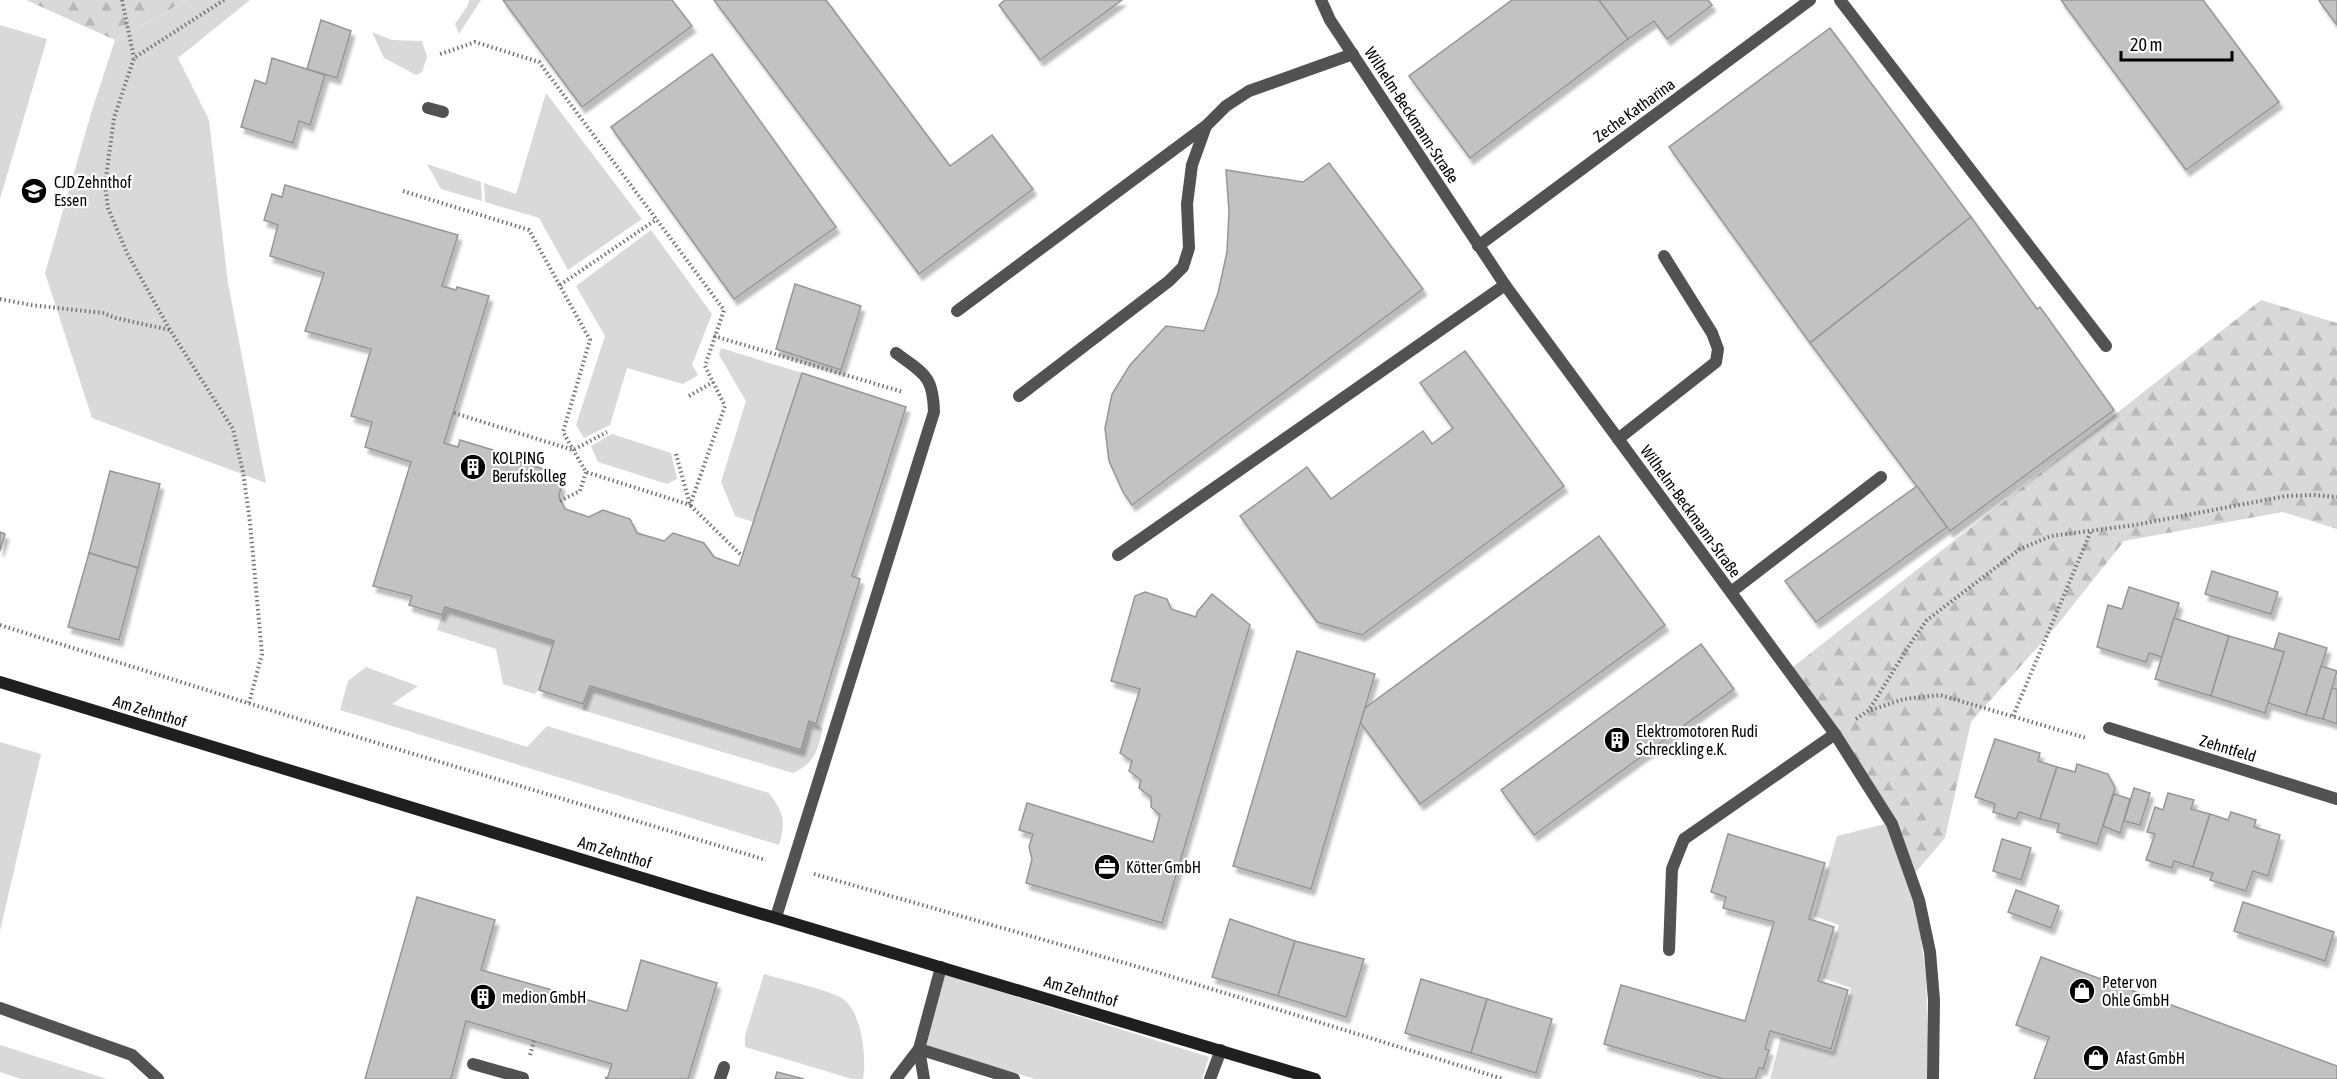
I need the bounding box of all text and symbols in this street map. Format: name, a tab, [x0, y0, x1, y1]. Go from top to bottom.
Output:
scale bar	[2121, 24, 2232, 62]
text: 20 m	[2130, 34, 2162, 55]
street label: Wilhelm-Beckmann-Straße	[1361, 44, 1463, 186]
street label: Zeche Katharina	[1590, 75, 1678, 145]
place label: CJD Zehnthof Essen	[54, 173, 132, 209]
school or university icon: CJD Zehnthof Essen	[19, 176, 49, 206]
street label: Wilhelm-Beckmann-Straße	[1637, 442, 1745, 580]
place label: KOLPING Berufskolleg	[492, 449, 566, 486]
building icon: KOLPING Berufskolleg	[458, 452, 488, 482]
street label: Am Zehnthof	[111, 691, 189, 731]
place label: Elektromotoren Rudi Schreckling e.K.	[1636, 722, 1758, 759]
building icon: Elektromotoren Rudi Schreckling e.K.	[1602, 725, 1632, 755]
street label: Zehntfeld	[2198, 731, 2258, 765]
street label: Am Zehnthof	[576, 832, 654, 872]
office icon: Kötter GmbH	[1092, 852, 1122, 882]
place label: Kötter GmbH	[1126, 858, 1201, 876]
street label: Am Zehnthof	[1042, 972, 1120, 1010]
place label: Peter von Ohle GmbH	[2102, 973, 2170, 1009]
shop icon: Peter von Ohle GmbH	[2067, 976, 2097, 1006]
building icon: medion GmbH	[468, 982, 498, 1012]
place label: medion GmbH	[502, 988, 586, 1006]
shop icon: Afast GmbH	[2081, 1043, 2111, 1073]
place label: Afast GmbH	[2116, 1049, 2185, 1067]

